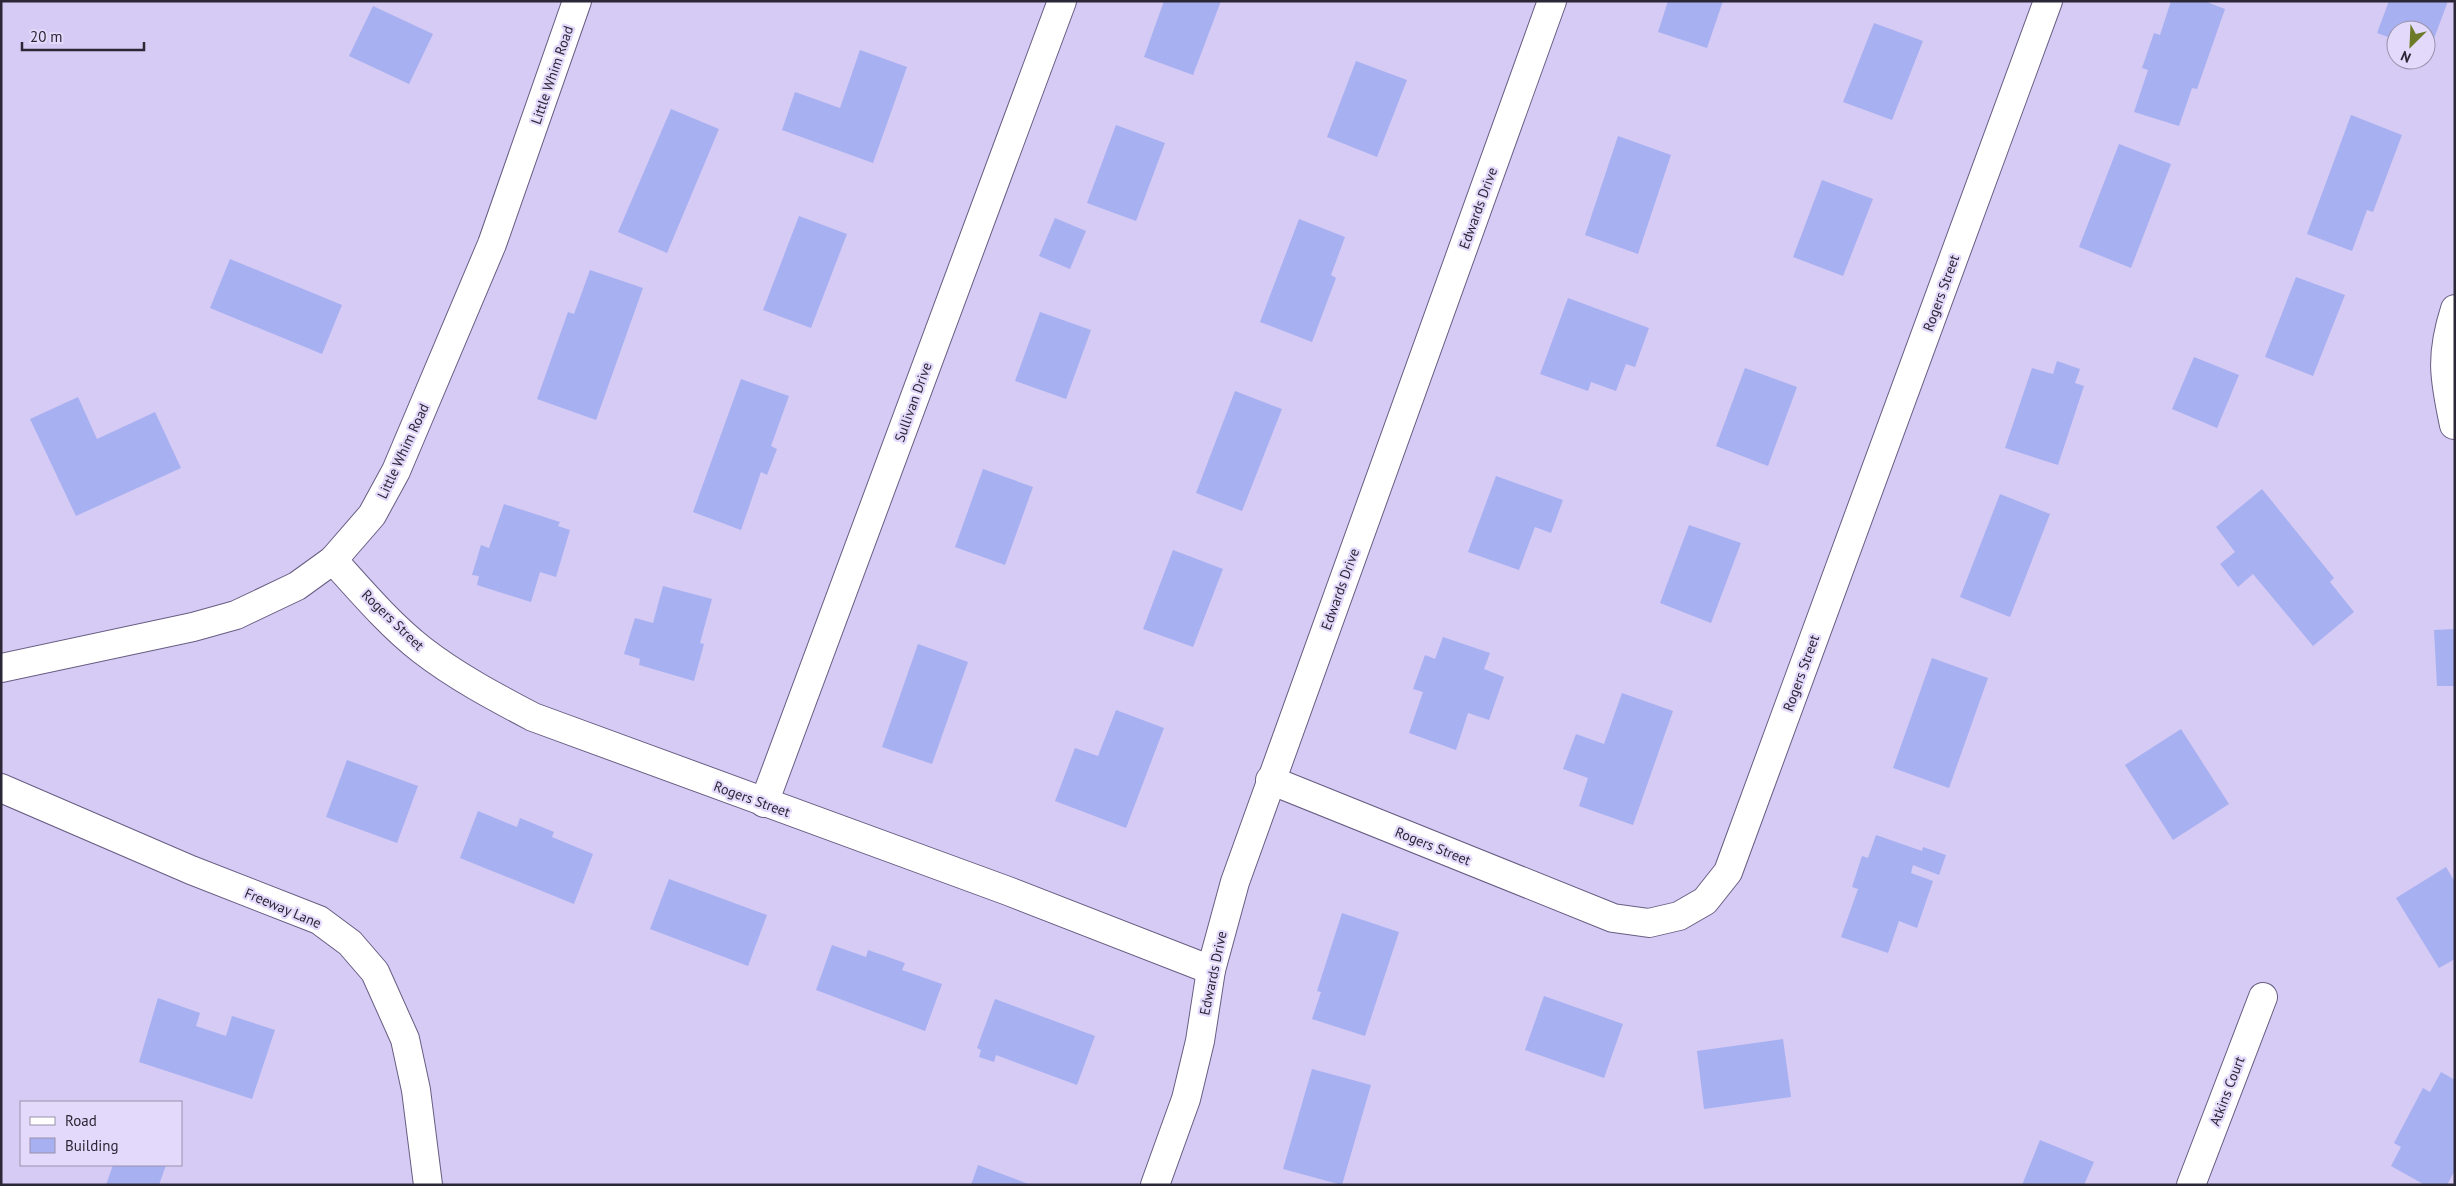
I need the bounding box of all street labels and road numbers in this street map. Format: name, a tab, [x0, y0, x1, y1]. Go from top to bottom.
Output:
street label: Little Whim Road	[527, 23, 577, 127]
street label: Edwards Drive	[1455, 165, 1501, 251]
street label: Rogers Street	[1919, 252, 1963, 334]
street label: Sullivan Drive	[890, 360, 936, 444]
street label: Little Whim Road	[373, 401, 433, 501]
street label: Edwards Drive	[1317, 546, 1363, 632]
street label: Rogers Street	[358, 586, 428, 654]
street label: Rogers Street	[1779, 632, 1823, 714]
street label: Rogers Street	[711, 777, 793, 821]
street label: Rogers Street	[1393, 823, 1474, 869]
street label: Freeway Lane	[242, 884, 324, 932]
street label: Edwards Drive	[1195, 929, 1231, 1017]
street label: Atkins Court	[2206, 1053, 2249, 1128]

